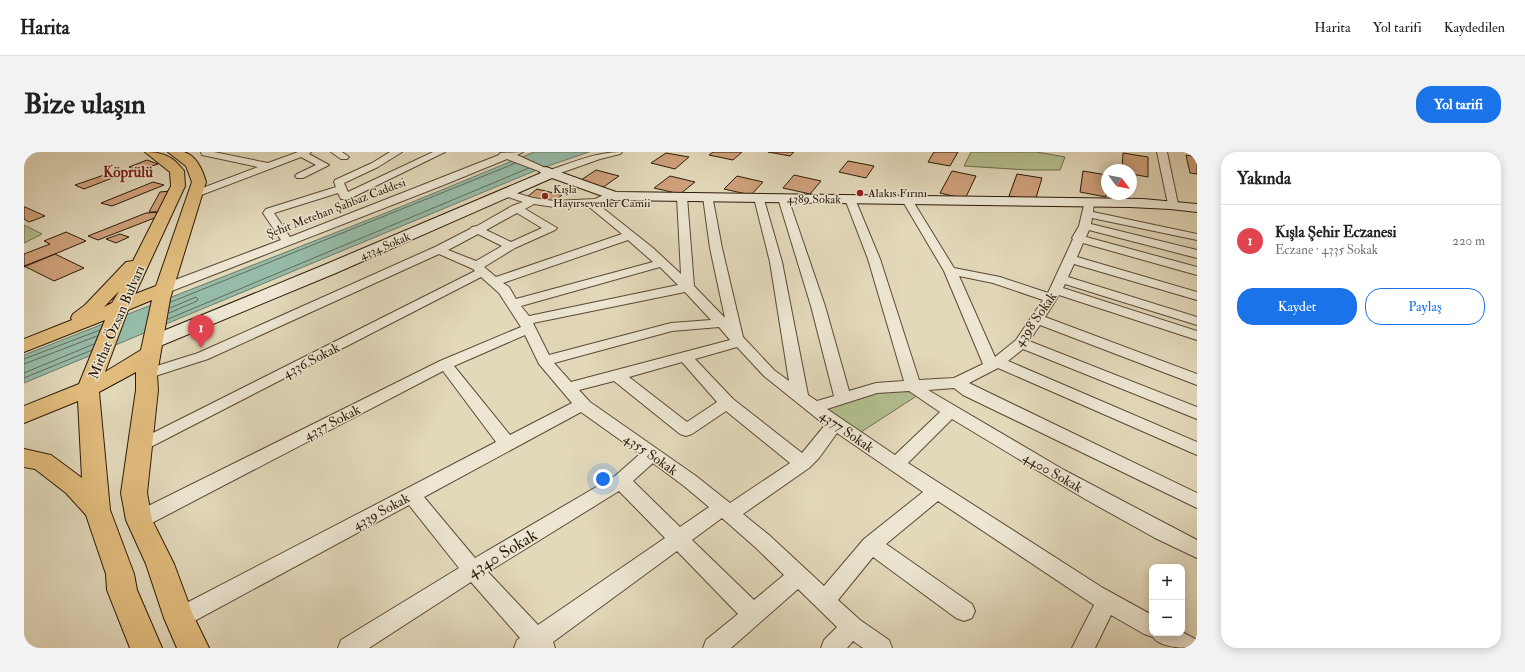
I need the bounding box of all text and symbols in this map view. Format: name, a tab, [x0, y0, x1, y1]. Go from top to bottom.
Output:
text: Harita	[20, 16, 70, 40]
text: Harita	[1314, 19, 1351, 36]
text: Yol tarifi	[1373, 19, 1422, 36]
text: Kaydedilen	[1444, 19, 1505, 36]
button: Yol tarifi	[1416, 86, 1501, 123]
text: Bize ulaşın	[24, 87, 146, 122]
district label: Köprülü	[103, 163, 153, 183]
north arrow	[1101, 164, 1137, 200]
text: Yakında	[1237, 168, 1291, 189]
street label: Şehit Metehan Şahbaz Caddesi	[265, 175, 408, 242]
place label: Kışla Hayırsevenler Camii	[553, 182, 650, 211]
place label: Alakıs Fırını	[867, 186, 927, 201]
marker: Alakıs Fırını	[855, 188, 865, 198]
marker: Kışla Hayırsevenler Camii	[540, 191, 550, 201]
street label: 4389 Sokak	[787, 192, 841, 207]
text: Kışla Şehir Eczanesi	[1275, 223, 1396, 242]
street label: 4334 Sokak	[358, 229, 413, 264]
text: 1	[1248, 233, 1252, 249]
text: 220 m	[1452, 233, 1485, 249]
text: Eczane · 4335 Sokak	[1275, 242, 1378, 258]
street label: Mithat Özsan Bulvarı	[85, 263, 148, 382]
street label: 4398 Sokak	[1010, 288, 1061, 350]
button: Kaydet	[1237, 288, 1357, 325]
button: Paylaş	[1365, 288, 1485, 325]
pin: 1	[188, 315, 214, 348]
street label: 4336 Sokak	[280, 339, 343, 382]
street label: 4337 Sokak	[301, 401, 364, 444]
street label: 4377 Sokak	[816, 407, 877, 456]
street label: 4355 Sokak	[621, 430, 681, 479]
street label: 4400 Sokak	[1020, 449, 1086, 496]
your location	[593, 469, 613, 489]
street label: 4339 Sokak	[350, 489, 413, 533]
street label: 4340 Sokak	[464, 524, 541, 582]
map controls	[1149, 564, 1185, 636]
button: +	[1149, 564, 1185, 600]
button: −	[1149, 600, 1185, 636]

